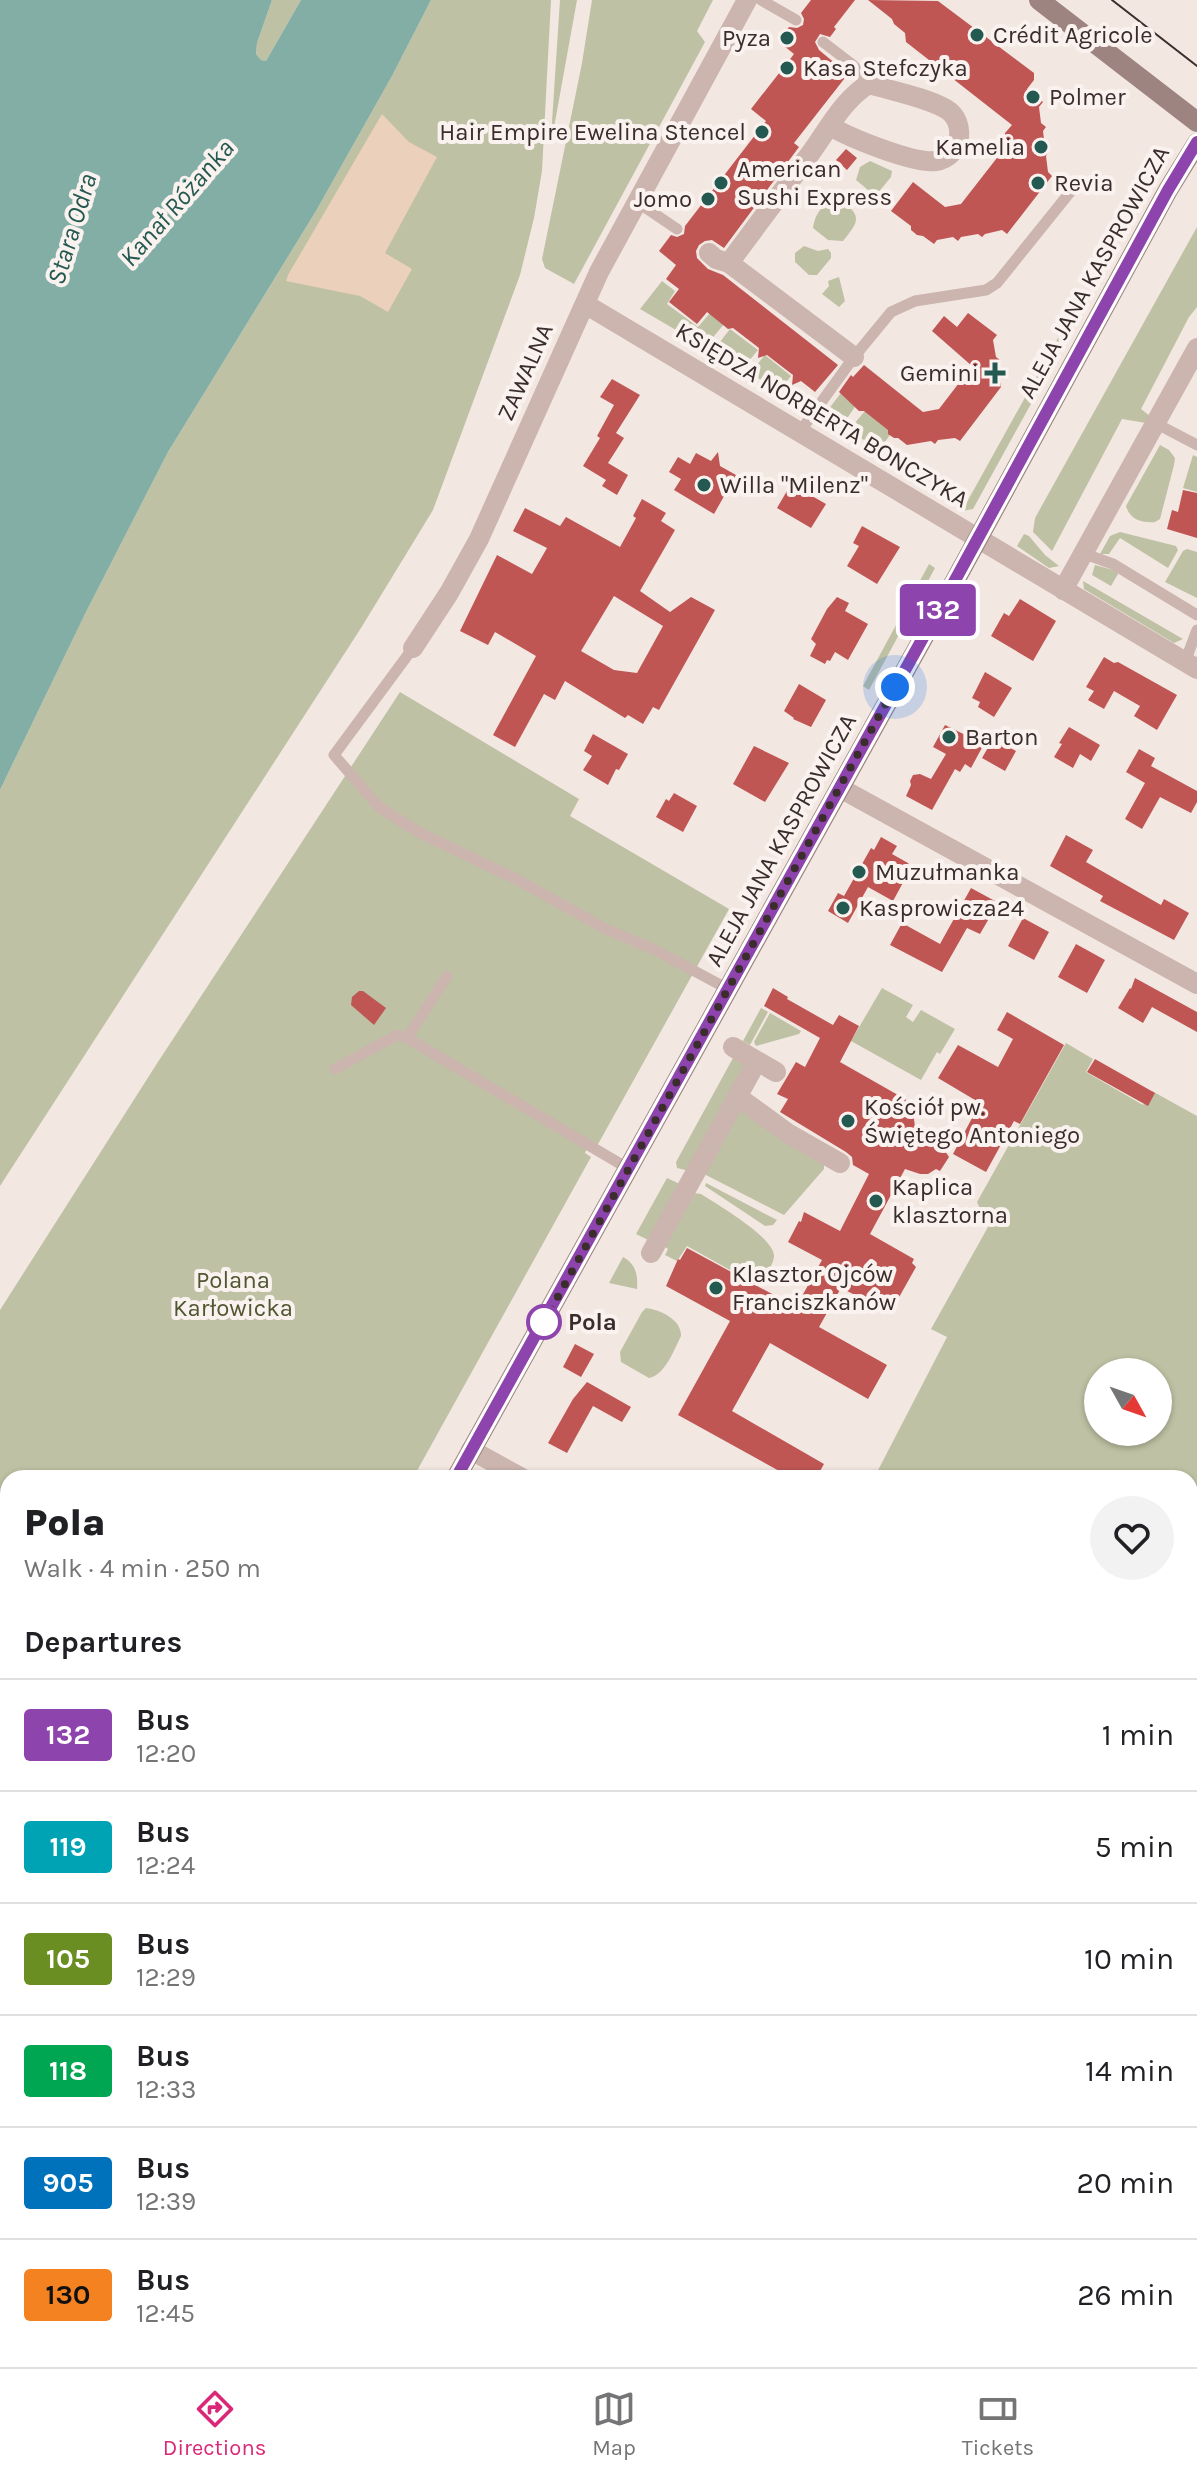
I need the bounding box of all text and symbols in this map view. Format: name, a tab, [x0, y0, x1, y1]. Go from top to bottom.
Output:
place label: Crédit Agricole	[993, 21, 1153, 49]
place label: Pyza	[722, 24, 771, 52]
marker: Crédit Agricole	[968, 26, 986, 44]
marker: Pyza	[778, 29, 796, 47]
place label: Kasa Stefczyka	[803, 54, 968, 82]
marker: Kasa Stefczyka	[778, 59, 796, 77]
place label: Polmer	[1049, 83, 1126, 111]
marker: Polmer	[1024, 88, 1042, 106]
place label: Hair Empire Ewelina Stencel	[439, 118, 746, 146]
marker: Hair Empire Ewelina Stencel	[753, 123, 771, 141]
water label: Kanał Różanka	[113, 133, 241, 273]
place label: Kamelia	[935, 133, 1025, 161]
marker: Kamelia	[1032, 138, 1050, 156]
street label: ALEJA JANA KASPROWICZA	[1013, 141, 1175, 403]
place label: American Sushi Express	[737, 155, 892, 211]
place label: Revia	[1054, 169, 1113, 197]
water label: Stara Odra	[40, 170, 104, 288]
marker: American Sushi Express	[712, 174, 730, 192]
marker: Revia	[1029, 174, 1047, 192]
place label: Jomo	[634, 185, 692, 213]
marker: Jomo	[699, 190, 717, 208]
street label: KSIĘDZA NORBERTA BONCZYKA	[671, 316, 974, 514]
street label: ZAWALNA	[491, 319, 559, 425]
place label: Gemini	[900, 359, 979, 387]
marker: Gemini	[986, 364, 1004, 382]
place label: Willa "Milenz"	[720, 471, 868, 499]
marker: Willa "Milenz"	[695, 476, 713, 494]
line badge: 132	[892, 584, 984, 636]
text: 132	[916, 593, 960, 626]
your location	[875, 667, 915, 707]
street label: ALEJA JANA KASPROWICZA	[700, 709, 862, 971]
place label: Barton	[965, 723, 1038, 751]
marker: Barton	[940, 728, 958, 746]
place label: Muzułmanka	[875, 858, 1019, 886]
marker: Muzułmanka	[850, 863, 868, 881]
place label: Kasprowicza24	[859, 894, 1024, 922]
marker: Kasprowicza24	[834, 899, 852, 917]
place label: Kościół pw. Świętego Antoniego	[864, 1093, 1080, 1149]
marker: Kościół pw. Świętego Antoniego	[839, 1112, 857, 1130]
place label: Kaplica klasztorna	[892, 1173, 1008, 1229]
marker: Kaplica klasztorna	[867, 1192, 885, 1210]
place label: Klasztor Ojców Franciszkanów	[732, 1260, 896, 1316]
park label: Polana Karłowicka	[173, 1266, 293, 1322]
marker: Klasztor Ojców Franciszkanów	[707, 1279, 725, 1297]
marker: Pola	[527, 1305, 561, 1339]
place label: Pola	[568, 1308, 617, 1336]
north arrow	[1084, 1358, 1172, 1446]
map controls	[1084, 1358, 1172, 1446]
button: heart	[1090, 1496, 1174, 1580]
text: Pola	[24, 1500, 106, 1545]
text: Walk · 4 min · 250 m	[24, 1553, 261, 1584]
text: Departures	[24, 1624, 182, 1660]
text: Bus	[136, 1702, 190, 1738]
text: 1 min	[1102, 1717, 1174, 1753]
text: 132	[46, 1718, 90, 1751]
text: 12:20	[136, 1738, 196, 1769]
text: Bus	[136, 1814, 190, 1850]
text: 5 min	[1095, 1829, 1174, 1865]
text: 119	[49, 1830, 87, 1863]
text: 12:24	[136, 1850, 195, 1881]
text: Bus	[136, 1926, 190, 1962]
text: 10 min	[1084, 1941, 1174, 1977]
text: 105	[46, 1942, 90, 1975]
text: 12:29	[136, 1962, 196, 1993]
text: Bus	[136, 2038, 190, 2074]
text: 14 min	[1085, 2053, 1174, 2089]
text: 118	[49, 2054, 87, 2087]
text: 12:33	[136, 2074, 196, 2105]
text: Bus	[136, 2150, 190, 2186]
text: 20 min	[1077, 2165, 1174, 2201]
text: 905	[42, 2166, 94, 2199]
text: 12:39	[136, 2186, 196, 2217]
text: Bus	[136, 2262, 190, 2298]
text: 26 min	[1077, 2277, 1174, 2313]
text: 130	[45, 2278, 91, 2311]
text: 12:45	[136, 2298, 195, 2329]
tab: Directions	[163, 2387, 266, 2461]
tab: Map	[592, 2387, 636, 2461]
tab: Tickets	[962, 2387, 1034, 2461]

